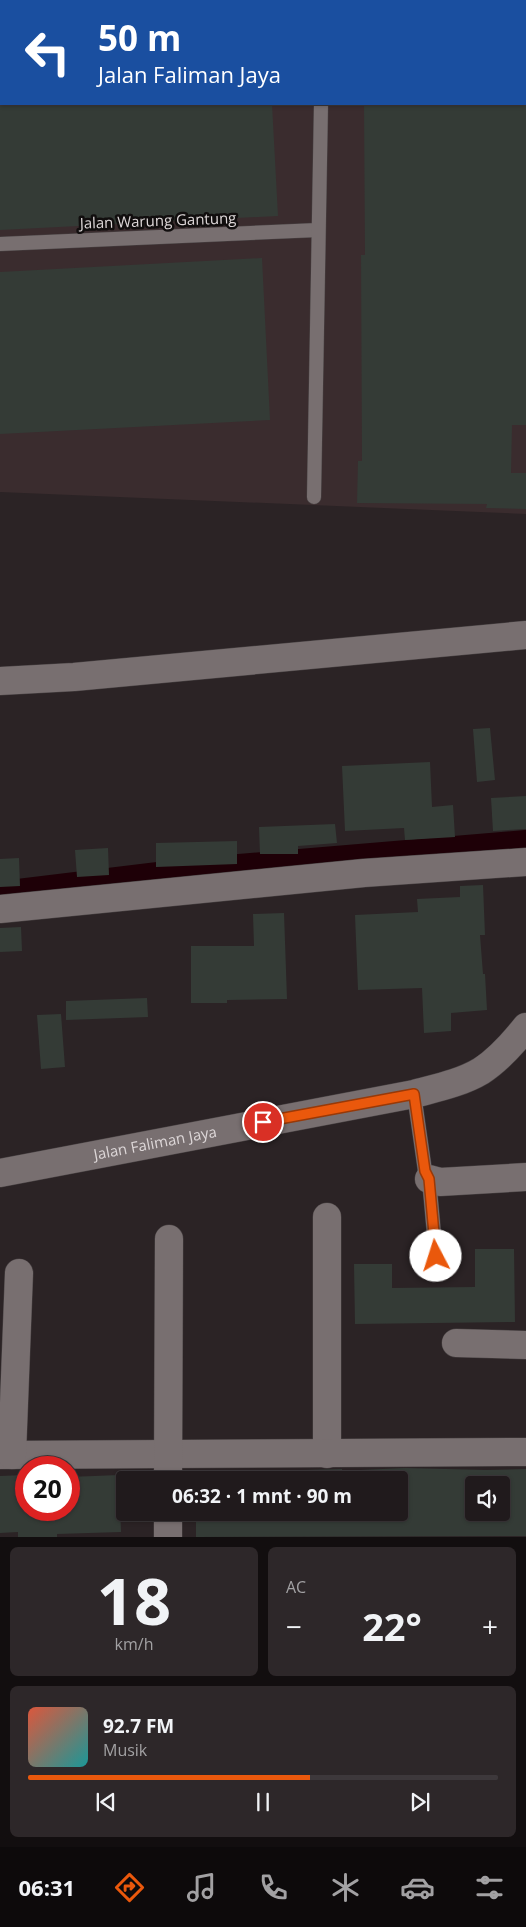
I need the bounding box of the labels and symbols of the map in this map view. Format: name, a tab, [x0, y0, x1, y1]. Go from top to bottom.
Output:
street label: Jalan Warung Gantung	[77, 207, 237, 233]
pin	[242, 1101, 284, 1143]
street label: Jalan Faliman Jaya	[90, 1121, 218, 1164]
position arrow	[409, 1229, 461, 1281]
speed limit sign: 20	[15, 1456, 80, 1521]

